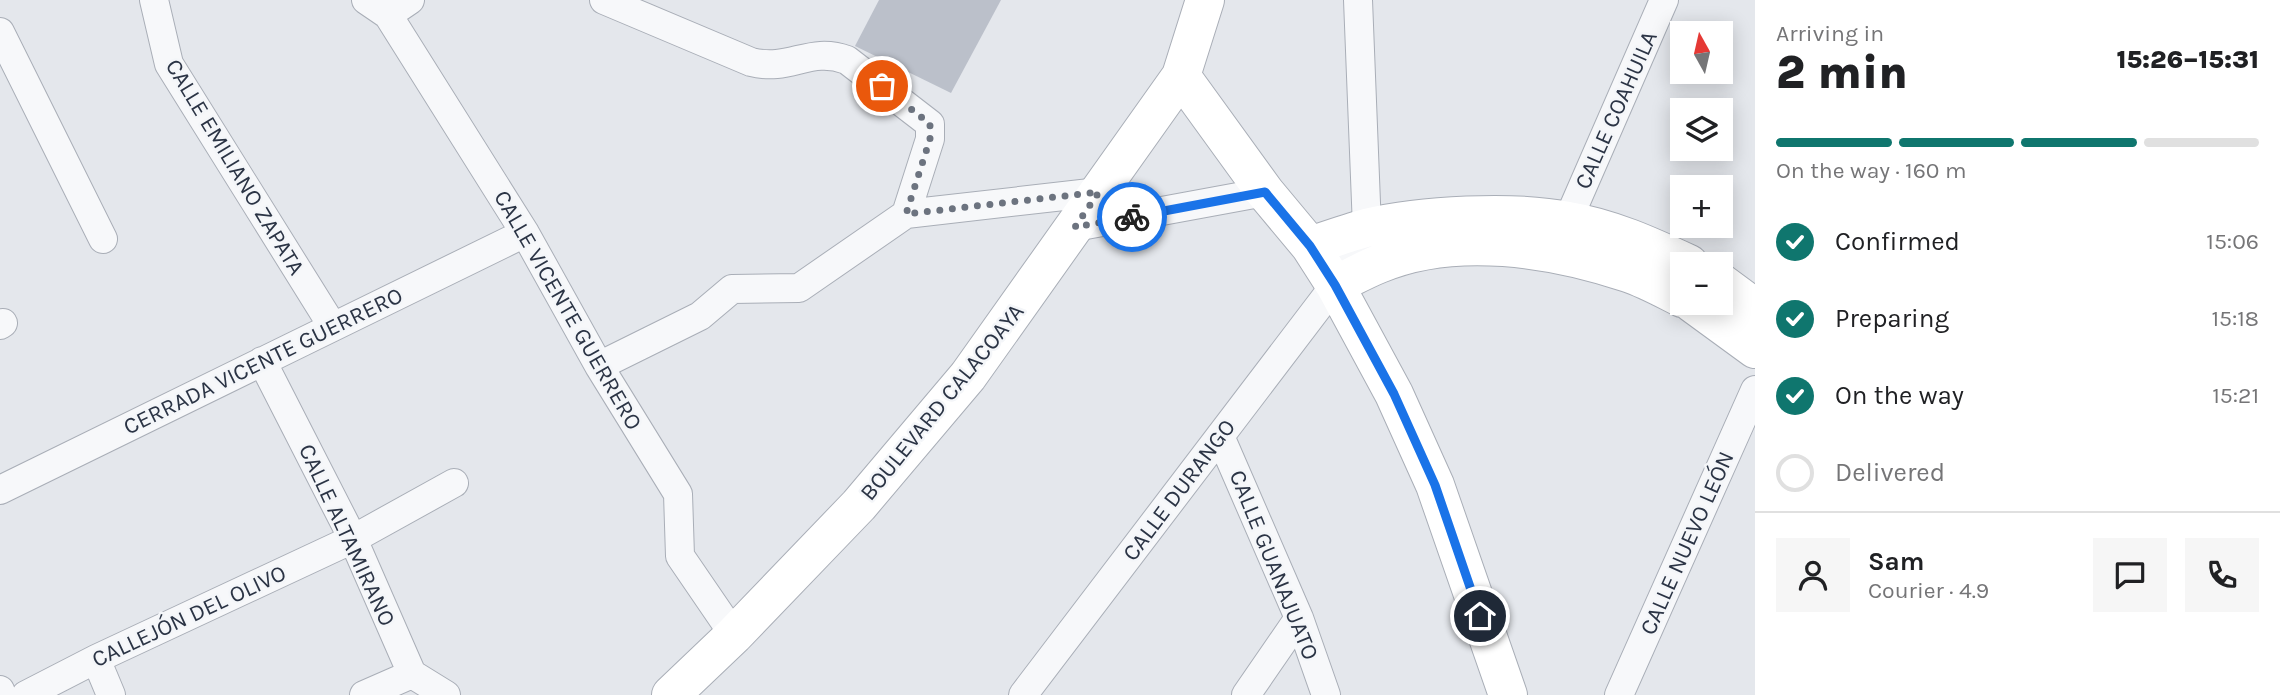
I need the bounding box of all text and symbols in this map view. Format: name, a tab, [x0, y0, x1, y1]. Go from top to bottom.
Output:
text: Arriving in	[1776, 20, 1884, 47]
north arrow	[1670, 21, 1732, 84]
map controls	[1670, 21, 1733, 315]
street label: CALLE COAHUILA	[1569, 27, 1663, 193]
text: 15:26–15:31	[2116, 44, 2259, 75]
text: 2 min	[1776, 46, 1908, 100]
street label: CALLE EMILIANO ZAPATA	[160, 54, 310, 280]
pin	[852, 56, 912, 116]
icon: bag	[863, 67, 901, 105]
button: layers	[1670, 98, 1733, 161]
text: On the way · 160 m	[1776, 157, 1966, 184]
button: +	[1670, 175, 1733, 238]
courier	[1097, 182, 1167, 252]
street label: CALLE VICENTE GUERRERO	[488, 185, 648, 435]
icon: bike	[1113, 198, 1151, 236]
icon: check	[1776, 223, 1814, 261]
text: Confirmed	[1835, 226, 1960, 257]
text: 15:06	[2206, 228, 2259, 255]
button: −	[1670, 252, 1733, 315]
street label: CERRADA VICENTE GUERRERO	[119, 282, 407, 440]
street label: BOULEVARD CALACOAYA	[854, 298, 1030, 506]
icon: check	[1776, 300, 1814, 338]
text: Preparing	[1835, 303, 1949, 334]
text: 15:18	[2211, 305, 2259, 332]
icon: check	[1776, 377, 1814, 415]
text: On the way	[1835, 380, 1964, 411]
text: 15:21	[2212, 382, 2259, 409]
street label: CALLE DURANGO	[1117, 414, 1241, 566]
street label: CALLE ALTAMIRANO	[293, 440, 401, 630]
street label: CALLE NUEVO LEÓN	[1634, 447, 1740, 639]
text: Delivered	[1835, 457, 1945, 488]
street label: CALLE GUANAJUATO	[1224, 466, 1324, 664]
button: person	[1776, 538, 1850, 612]
button: chat	[2093, 538, 2167, 612]
button: phone	[2185, 538, 2259, 612]
text: Sam	[1868, 546, 1924, 577]
street label: CALLEJÓN DEL OLIVO	[88, 559, 290, 673]
text: Courier · 4.9	[1868, 577, 1989, 604]
pin	[1450, 586, 1510, 646]
icon: home	[1461, 597, 1499, 635]

